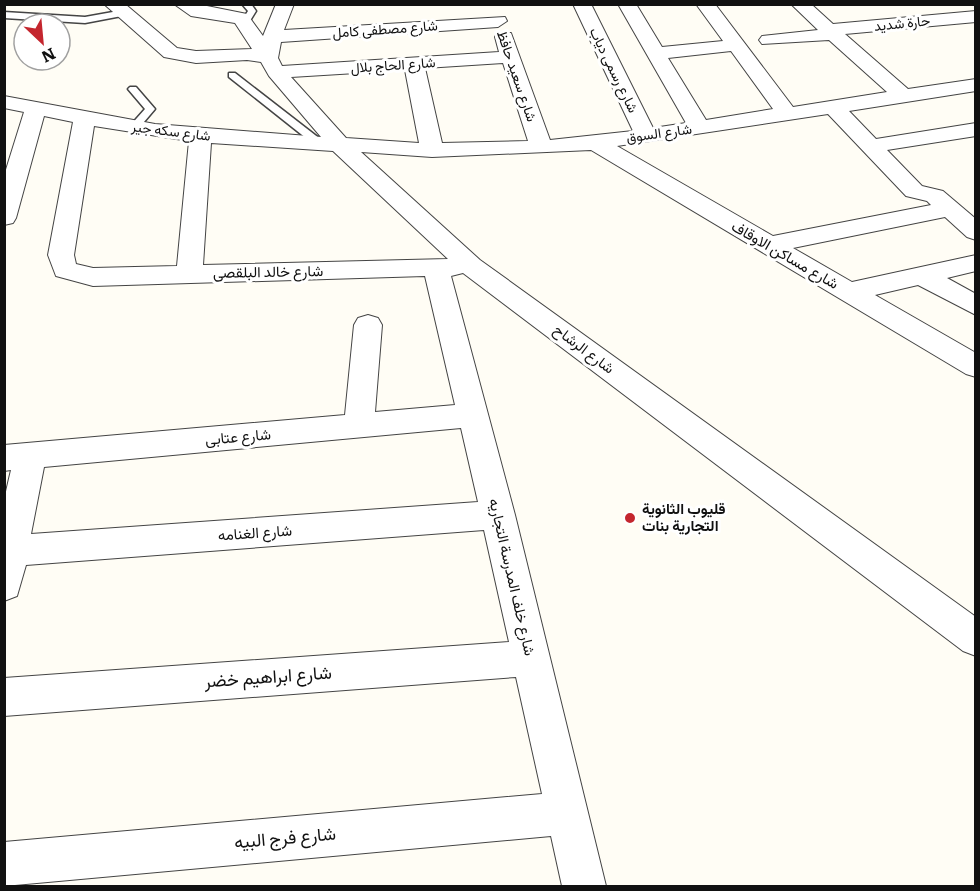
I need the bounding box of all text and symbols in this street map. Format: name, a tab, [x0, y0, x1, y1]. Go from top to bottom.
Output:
street label: حارة شديد	[873, 9, 931, 35]
north arrow	[12, 12, 72, 72]
street label: شارع مصطفى كامل	[332, 14, 438, 44]
street label: شارع رسمى دياب	[584, 23, 644, 117]
street label: شارع سعيد حافظ	[491, 27, 543, 125]
text: N	[38, 43, 60, 70]
street label: شارع الحاج بلال	[350, 51, 436, 79]
street label: شارع سكه جير	[129, 115, 212, 147]
street label: شارع السوق	[625, 118, 693, 148]
street label: شارع مساكن الاوقاف	[727, 214, 844, 295]
street label: شارع خالد البلقصى	[213, 258, 324, 284]
street label: شارع الرشاح	[549, 317, 620, 379]
street label: شارع عتابى	[204, 421, 272, 451]
street label: شارع خلف المدرسة التجاريه	[483, 496, 543, 658]
place label: قليوب الثانوية التجارية بنات	[642, 496, 725, 536]
marker: قليوب الثانوية التجارية بنات	[623, 511, 637, 525]
street label: شارع الغنامه	[217, 517, 293, 547]
street label: شارع ابراهيم خضر	[202, 658, 333, 693]
street label: شارع فرج البيه	[233, 819, 337, 854]

